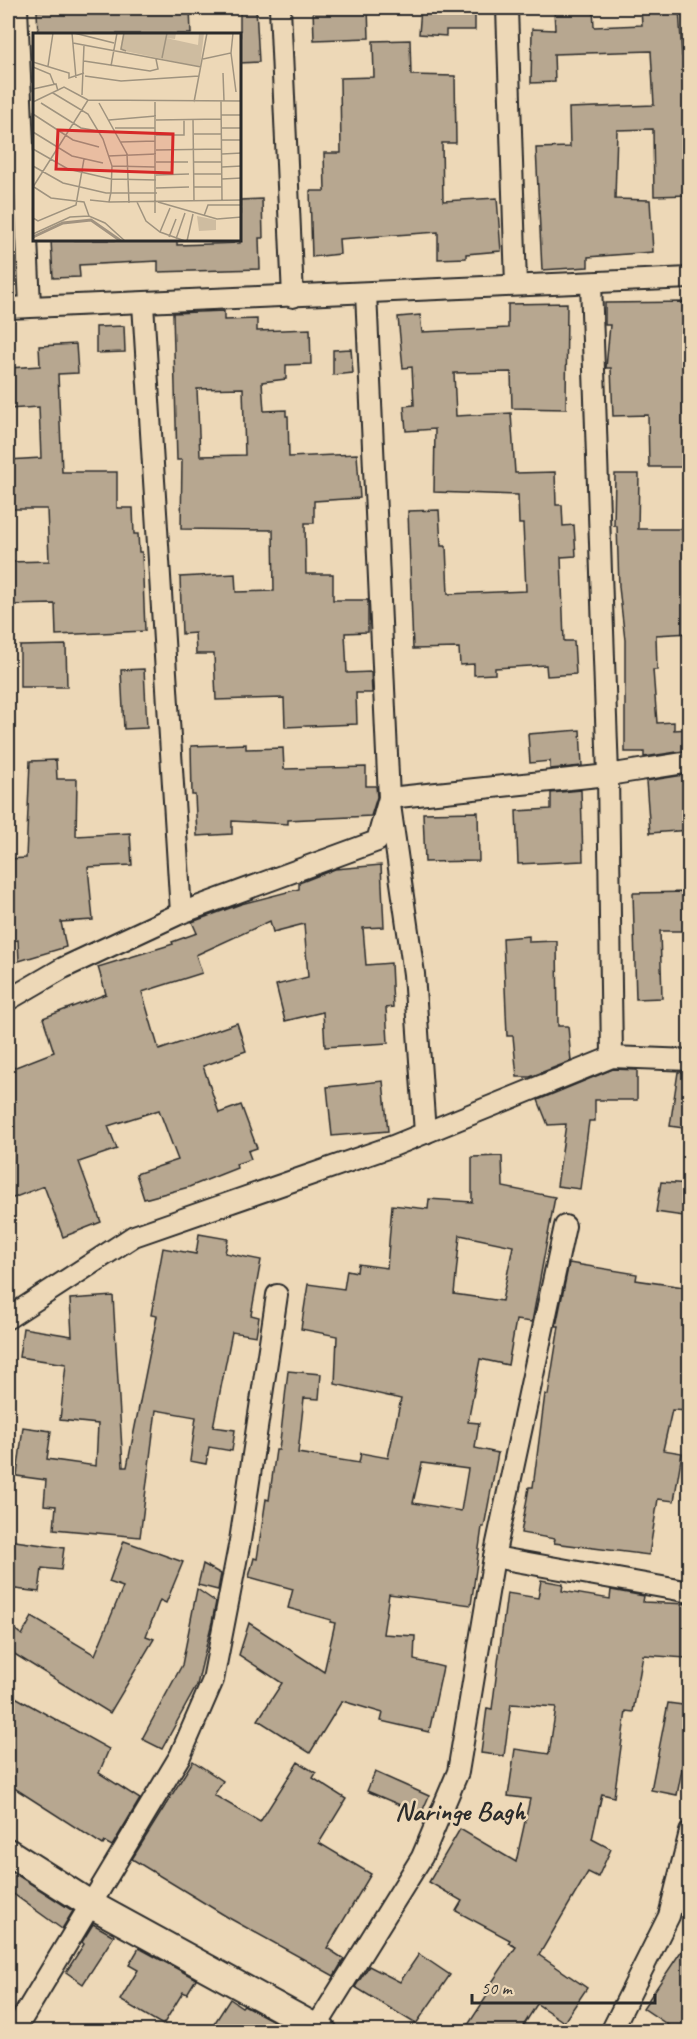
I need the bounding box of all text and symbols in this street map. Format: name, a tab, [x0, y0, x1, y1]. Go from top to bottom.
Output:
inset map	[33, 33, 242, 242]
district label: Naringe Bagh	[395, 1794, 527, 1828]
scale bar	[472, 1967, 655, 2005]
text: 50 m	[481, 1977, 514, 1999]

